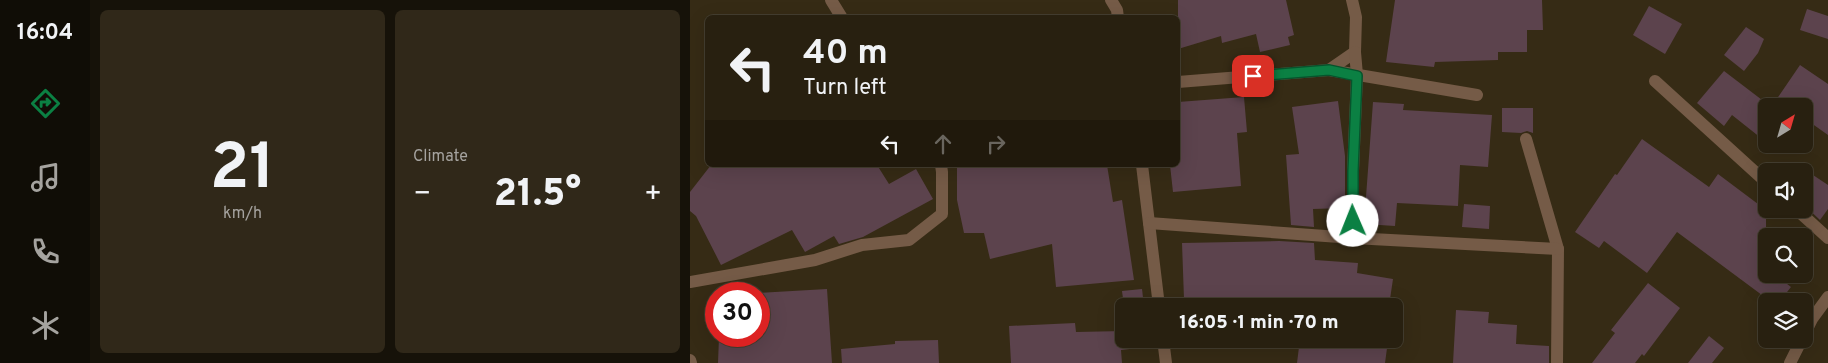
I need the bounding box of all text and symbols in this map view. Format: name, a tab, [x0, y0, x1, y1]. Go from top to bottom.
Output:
text: 16:04	[17, 20, 73, 47]
text: 40 m	[803, 32, 888, 76]
icon: left	[720, 35, 785, 100]
pin	[1232, 55, 1274, 97]
icon: arrive	[1239, 62, 1267, 90]
text: Turn left	[803, 75, 886, 102]
icon: directions	[28, 86, 63, 121]
north arrow	[1758, 98, 1812, 152]
map controls	[1758, 98, 1813, 348]
text: 21	[210, 130, 275, 212]
icon: left	[876, 130, 904, 158]
icon: ahead	[929, 130, 957, 158]
icon: right	[982, 130, 1010, 158]
text: Climate	[413, 147, 468, 167]
icon: music	[28, 160, 63, 195]
button: sound	[1758, 163, 1813, 218]
text: 21.5°	[494, 171, 581, 220]
text: −	[413, 177, 431, 213]
text: +	[644, 177, 662, 213]
position arrow	[1326, 194, 1378, 246]
text: km/h	[223, 204, 262, 224]
button: search	[1758, 228, 1813, 283]
icon: phone	[28, 234, 63, 269]
speed limit sign: 30	[705, 282, 770, 347]
button: layers	[1758, 293, 1813, 348]
icon: climate	[28, 308, 63, 343]
text: 16:05 · 1 min · 70 m	[1179, 311, 1339, 335]

